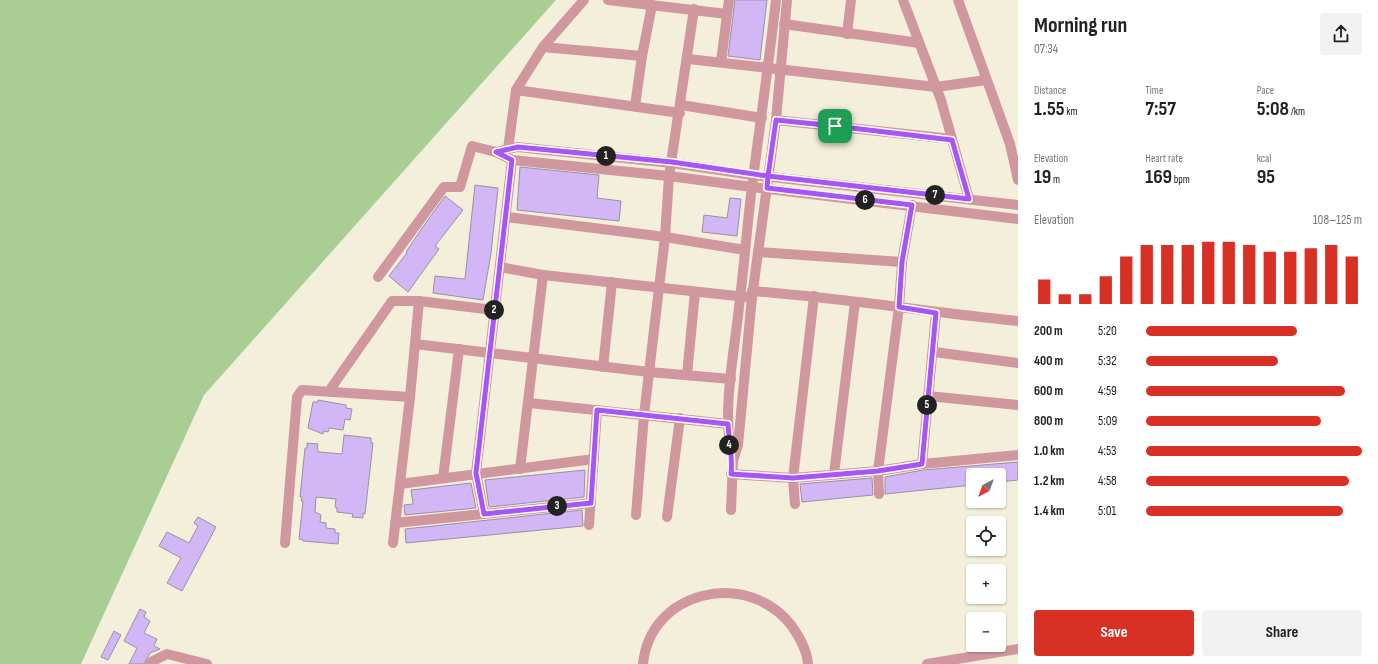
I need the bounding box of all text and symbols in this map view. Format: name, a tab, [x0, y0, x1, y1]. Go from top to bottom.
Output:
text: Morning run	[1034, 12, 1127, 39]
button: share	[1320, 13, 1362, 55]
text: 07:34	[1034, 41, 1058, 57]
text: Distance	[1034, 84, 1066, 97]
text: Time	[1145, 84, 1163, 97]
text: Pace	[1257, 84, 1274, 97]
text: 1.55	[1034, 97, 1064, 121]
text: 7:57	[1145, 97, 1176, 121]
text: 5:08	[1257, 97, 1289, 121]
text: km	[1064, 105, 1077, 118]
text: /km	[1289, 105, 1305, 118]
pin	[818, 109, 852, 143]
icon: arrive	[824, 115, 846, 137]
pin: 1	[596, 146, 616, 166]
text: 1	[604, 149, 608, 162]
text: Elevation	[1034, 152, 1068, 165]
text: Heart rate	[1145, 152, 1183, 165]
text: kcal	[1257, 152, 1271, 165]
text: 19	[1034, 165, 1051, 189]
text: 169	[1145, 165, 1172, 189]
text: 95	[1257, 165, 1275, 189]
text: m	[1051, 173, 1060, 186]
text: bpm	[1172, 173, 1190, 186]
pin: 7	[925, 185, 945, 205]
text: 7	[933, 188, 937, 201]
pin: 6	[855, 190, 875, 210]
text: 6	[862, 193, 868, 206]
text: Elevation	[1034, 212, 1074, 228]
text: 108–125 m	[1313, 212, 1362, 228]
pin: 2	[484, 300, 504, 320]
text: 2	[492, 303, 496, 316]
text: 200 m	[1034, 323, 1063, 339]
text: 5:20	[1098, 323, 1117, 339]
text: 400 m	[1034, 353, 1063, 369]
text: 5:32	[1098, 353, 1117, 369]
text: 600 m	[1034, 383, 1063, 399]
text: 4:59	[1098, 383, 1117, 399]
pin: 5	[917, 395, 937, 415]
text: 5	[925, 398, 929, 411]
text: 800 m	[1034, 413, 1063, 429]
text: 5:09	[1098, 413, 1117, 429]
pin: 4	[719, 435, 739, 455]
text: 4	[726, 438, 732, 451]
text: 1.0 km	[1034, 443, 1064, 459]
text: 4:53	[1098, 443, 1117, 459]
north arrow	[966, 468, 1006, 508]
map controls	[966, 468, 1006, 652]
text: 1.2 km	[1034, 473, 1064, 489]
text: 4:58	[1098, 473, 1117, 489]
pin: 3	[547, 496, 567, 516]
text: 3	[555, 499, 559, 512]
text: 1.4 km	[1034, 503, 1065, 519]
text: 5:01	[1098, 503, 1116, 519]
button: locate	[966, 516, 1006, 556]
button: +	[966, 564, 1006, 604]
button: Save	[1034, 610, 1194, 656]
button: Share	[1202, 610, 1362, 656]
button: −	[966, 612, 1006, 652]

